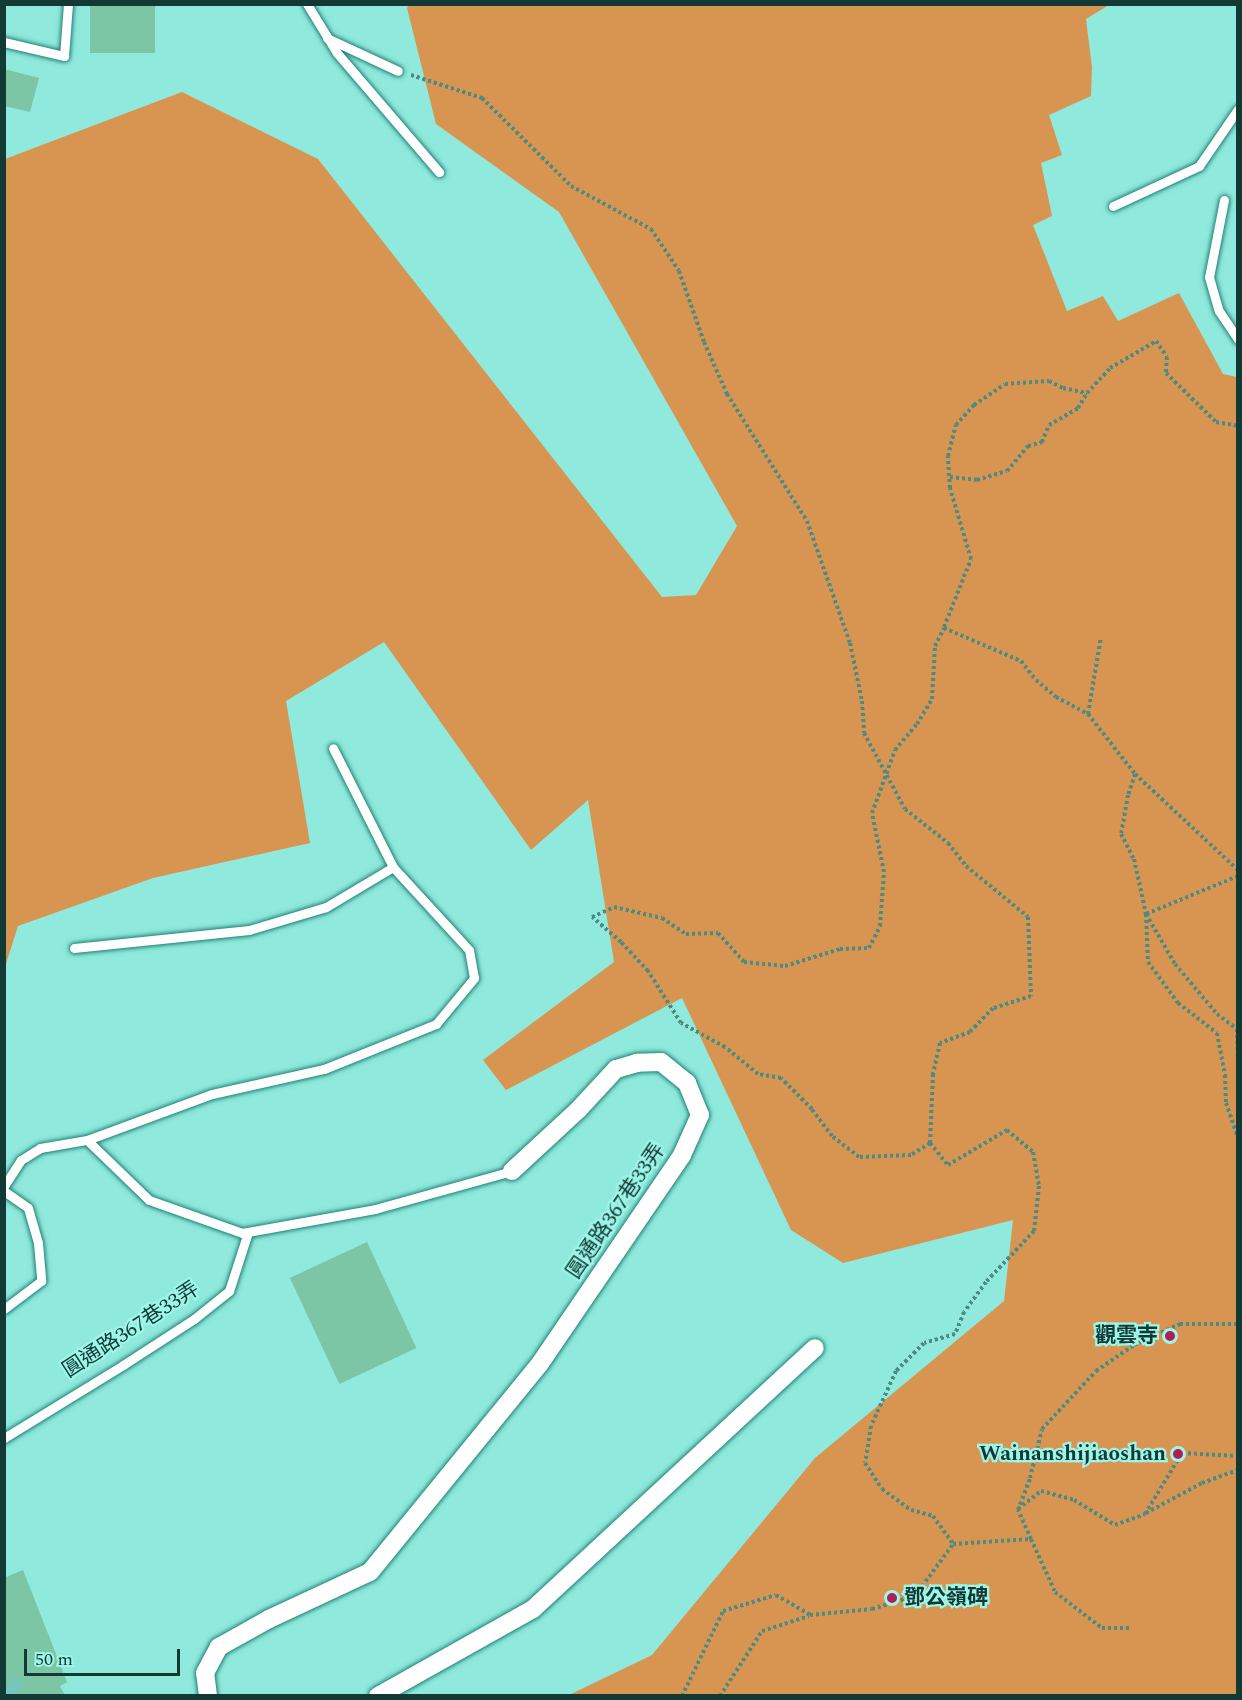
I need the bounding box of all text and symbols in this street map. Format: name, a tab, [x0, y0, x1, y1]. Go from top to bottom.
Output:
street label: 圓通路367巷33弄	[562, 1139, 670, 1283]
street label: 圓通路367巷33弄	[58, 1277, 204, 1383]
place label: 觀雲寺	[1095, 1323, 1158, 1349]
marker: 觀雲寺	[1163, 1329, 1177, 1343]
place label: Wainanshijiaoshan	[979, 1441, 1166, 1467]
marker: Wainanshijiaoshan	[1171, 1447, 1185, 1461]
place label: 鄧公嶺碑	[904, 1585, 988, 1611]
marker: 鄧公嶺碑	[885, 1591, 899, 1605]
scale bar	[27, 1637, 183, 1675]
text: 50 m	[35, 1646, 73, 1673]

